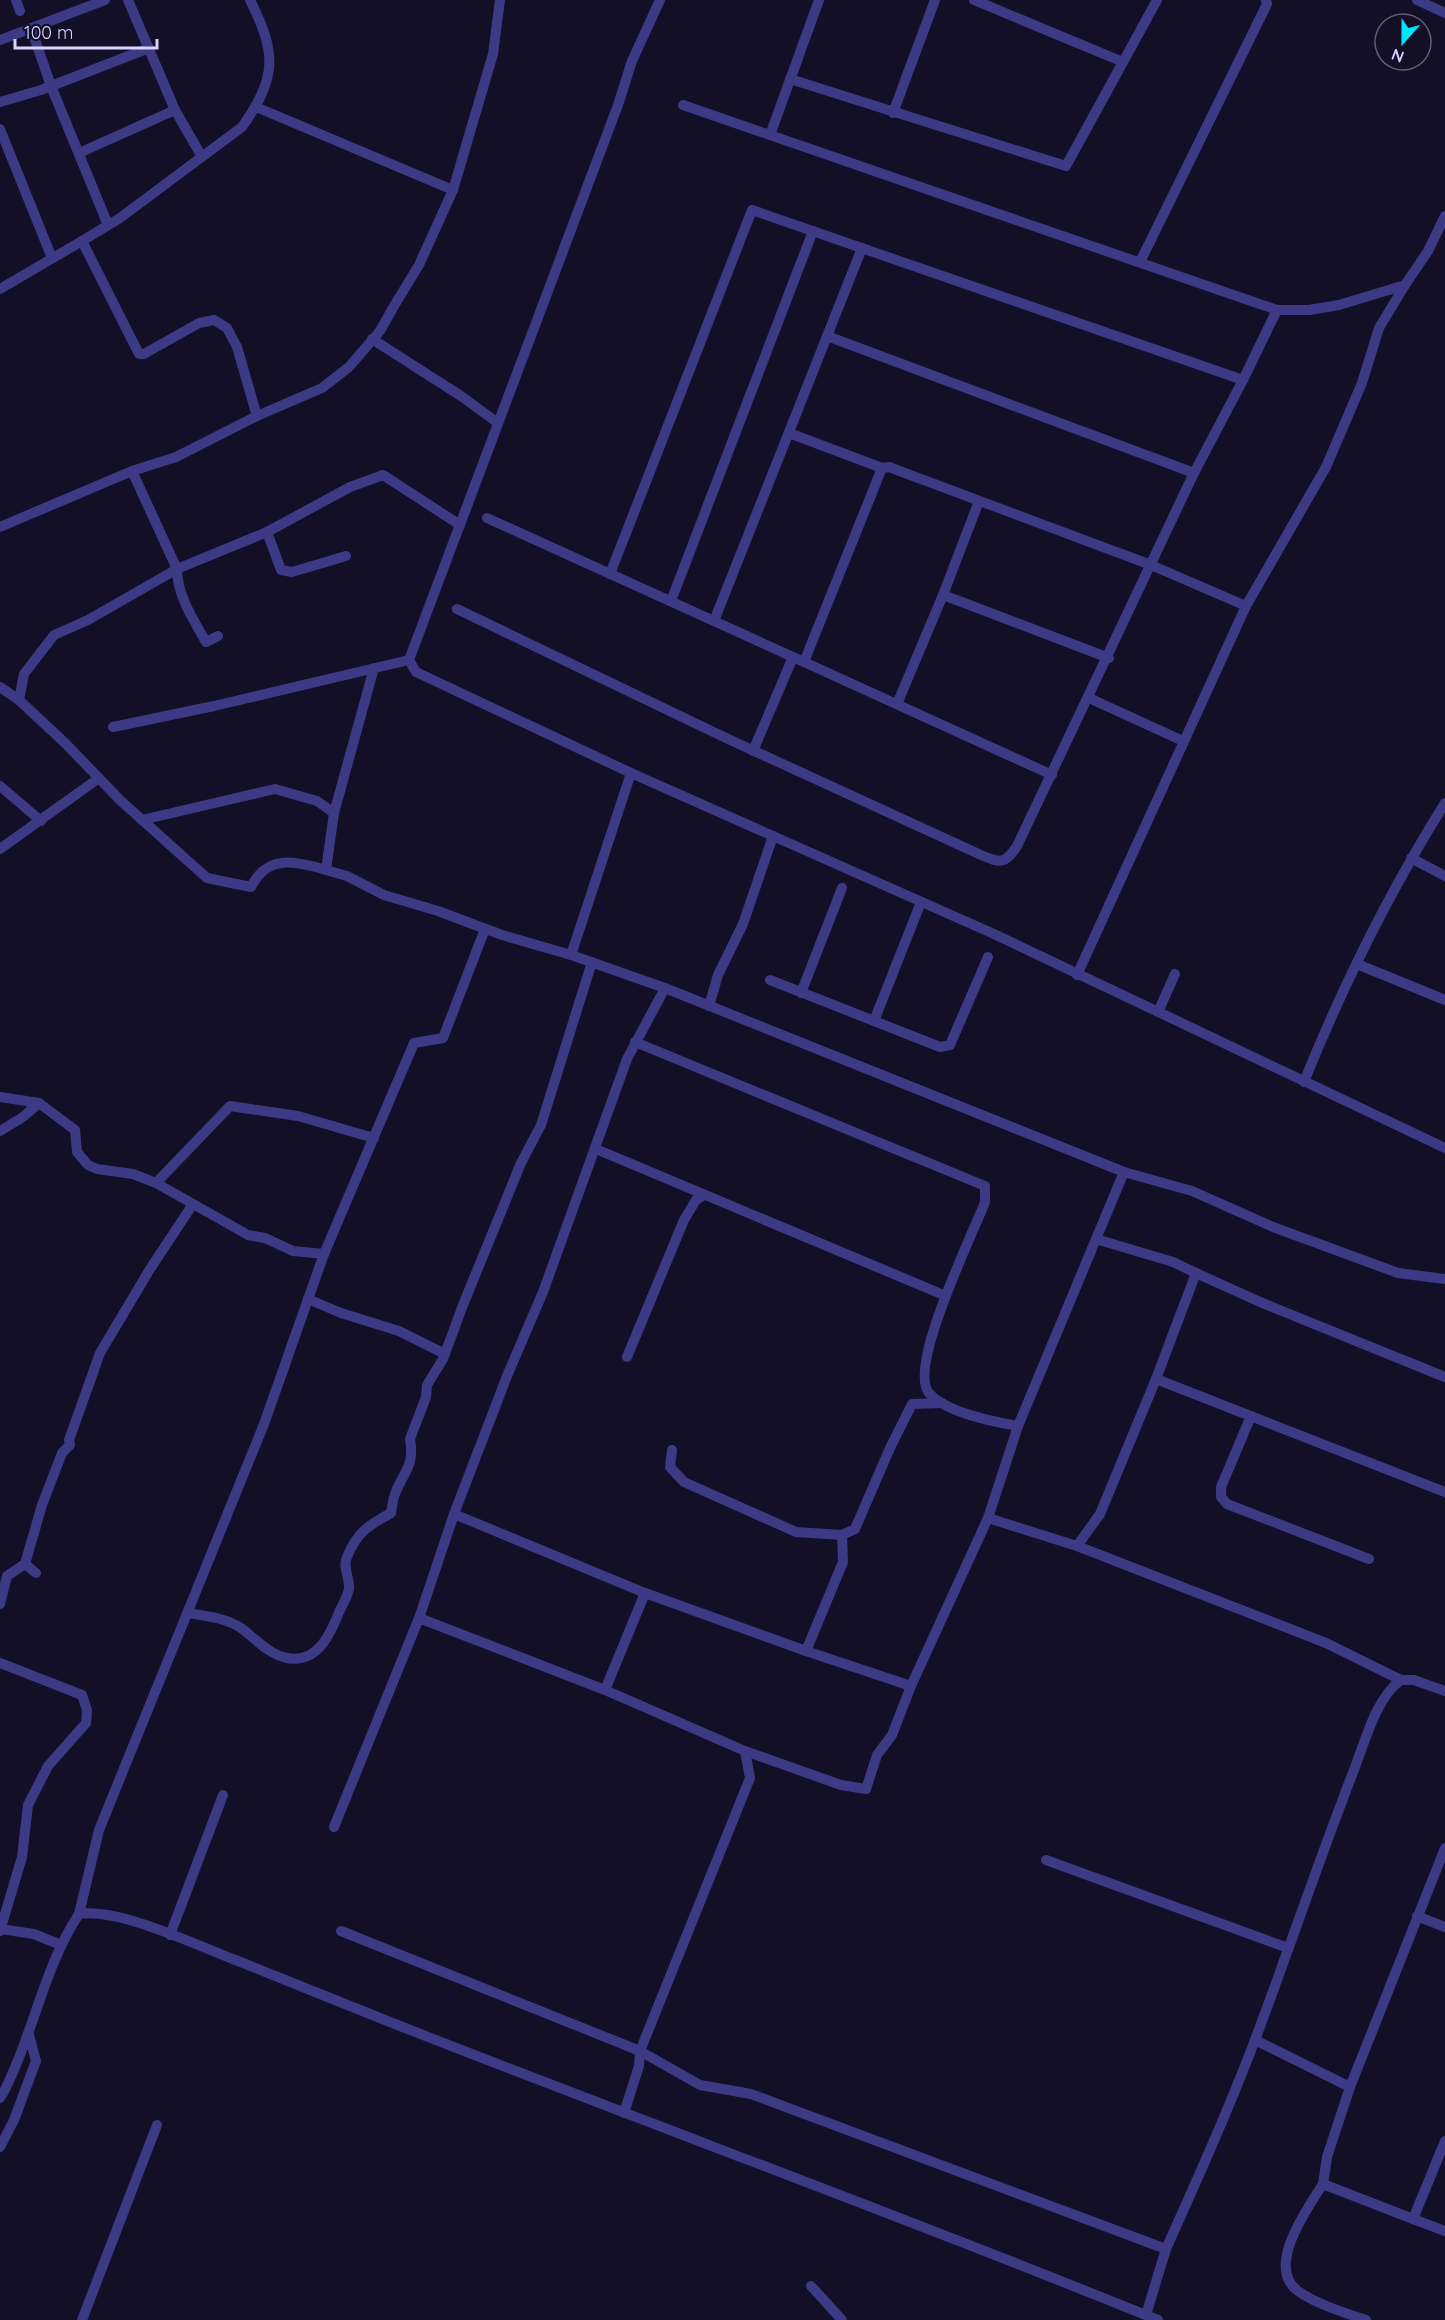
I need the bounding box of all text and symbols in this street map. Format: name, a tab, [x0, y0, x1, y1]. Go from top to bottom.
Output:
scale bar	[15, 12, 158, 50]
north arrow	[1373, 12, 1433, 72]
text: 100 m	[24, 21, 73, 44]
text: N	[1389, 45, 1407, 67]

